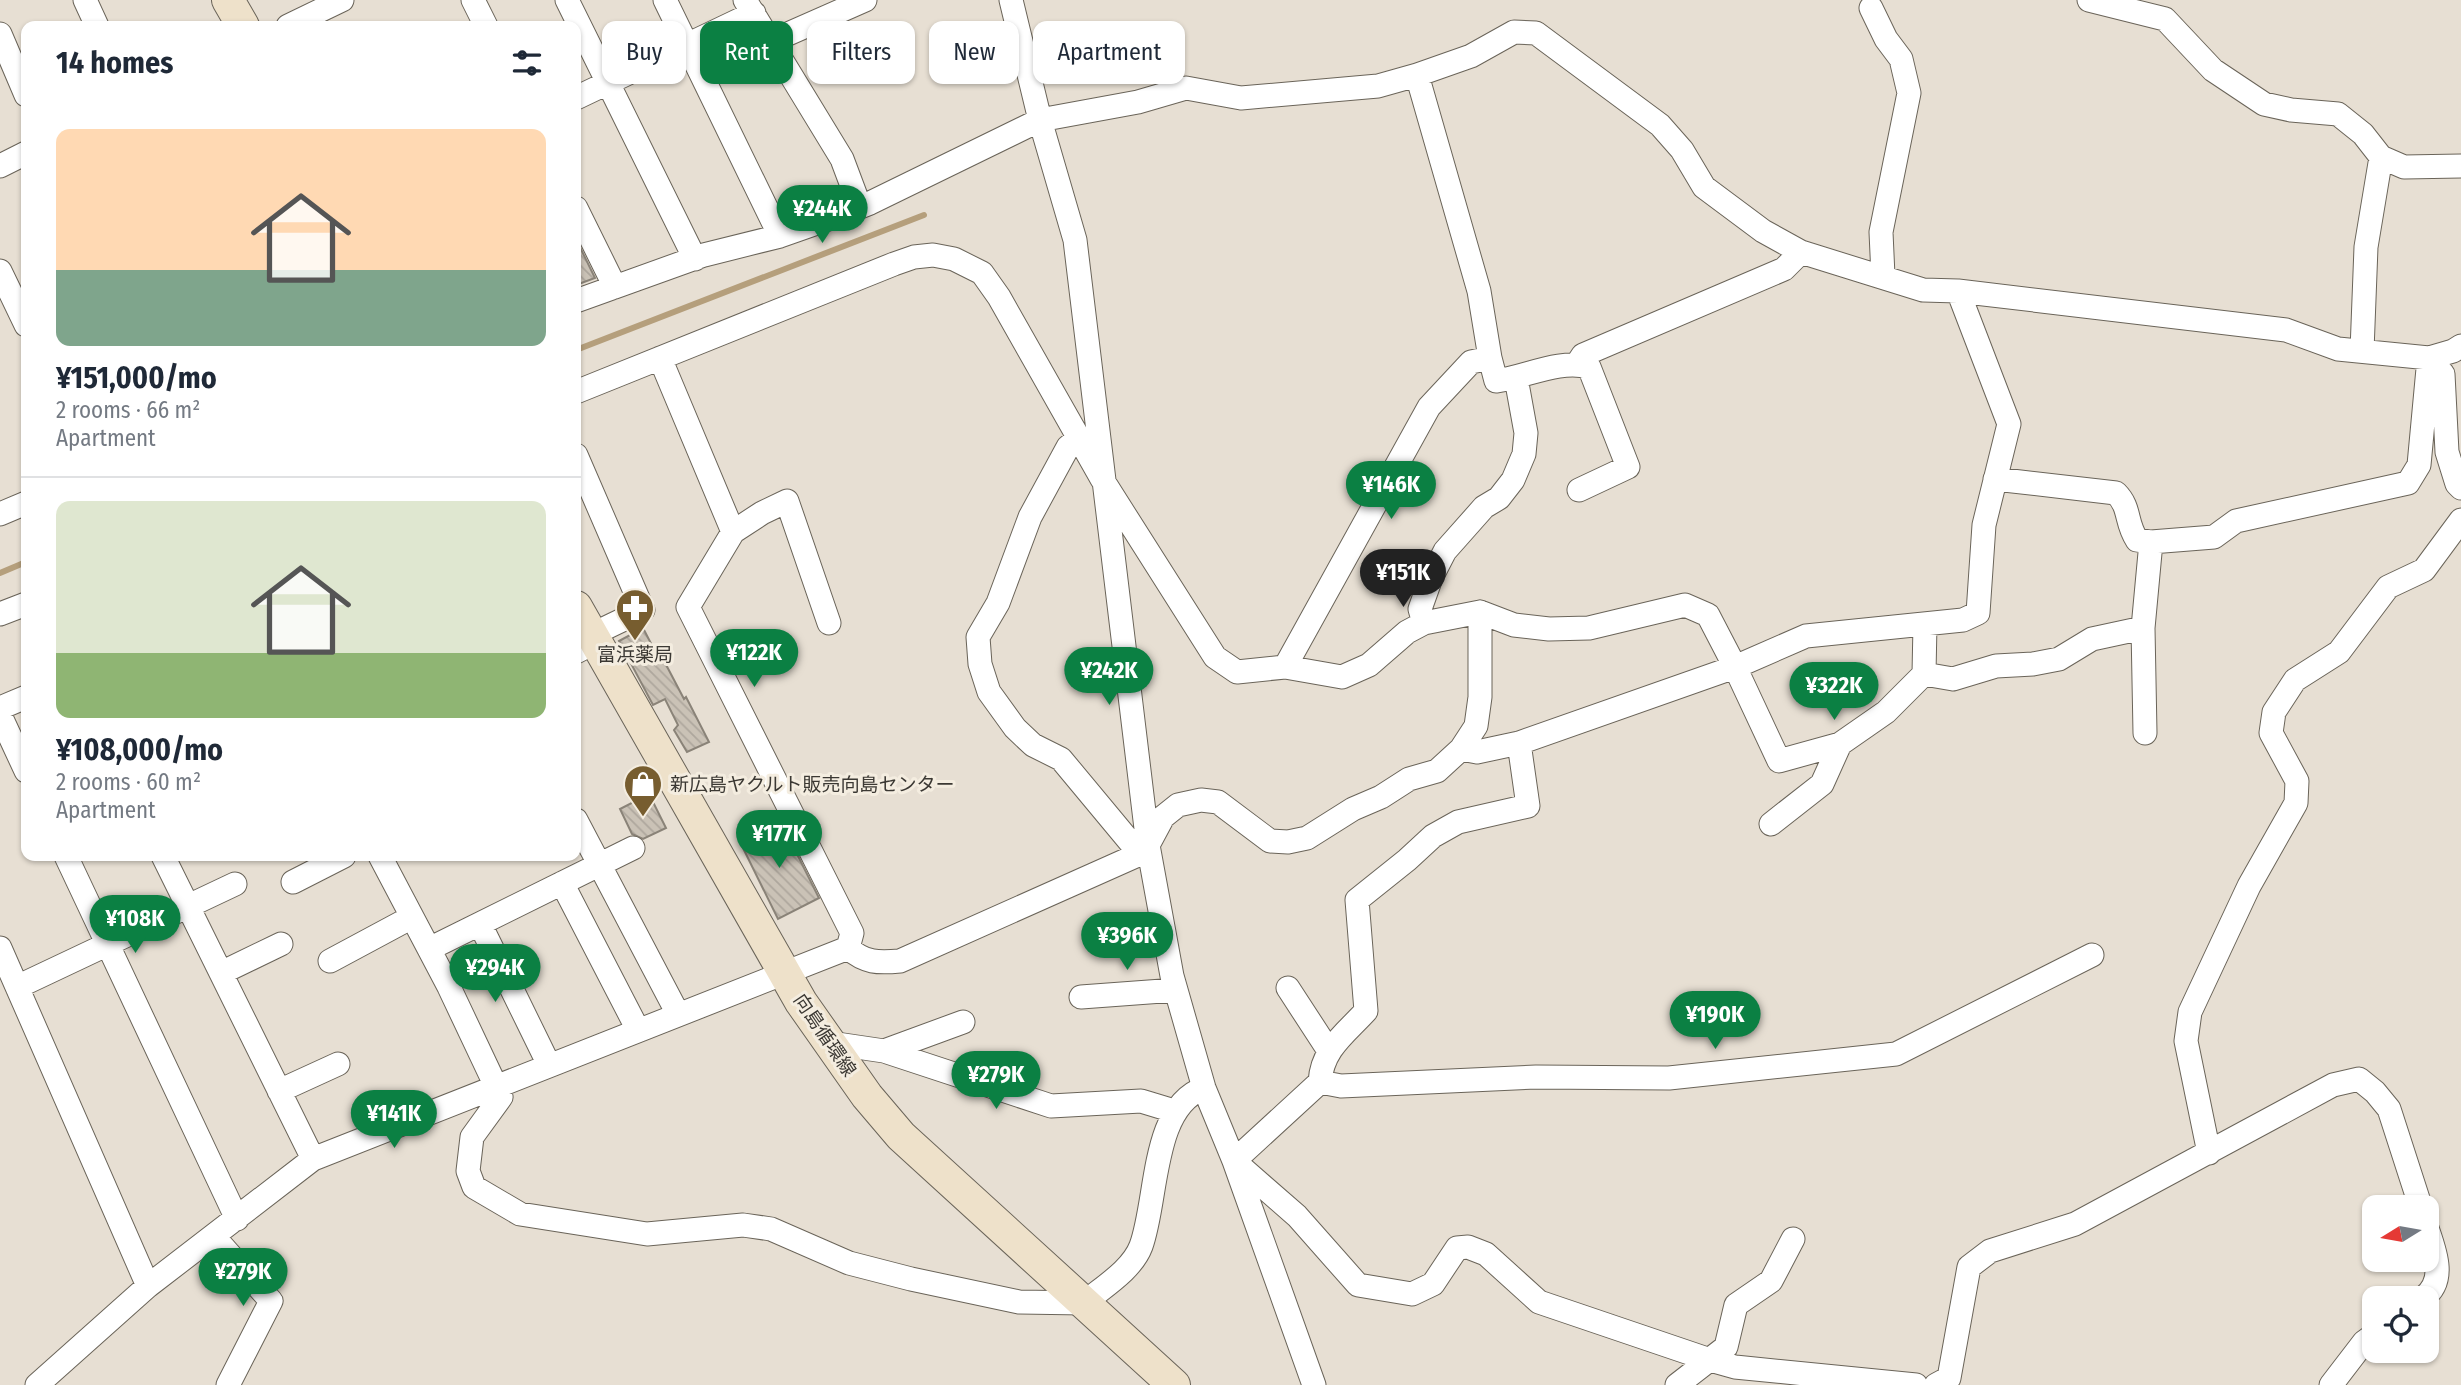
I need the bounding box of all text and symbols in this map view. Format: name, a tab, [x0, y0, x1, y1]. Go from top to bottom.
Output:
chip: Buy	[602, 21, 686, 84]
chip: Rent	[700, 21, 793, 84]
chip: Filters	[807, 21, 915, 84]
chip: New	[929, 21, 1019, 84]
chip: Apartment	[1033, 21, 1185, 84]
icon: filters	[508, 44, 546, 82]
text: 14 homes	[56, 45, 173, 81]
icon: home	[238, 175, 364, 301]
pin: ¥244K	[773, 186, 871, 245]
text: ¥244K	[793, 194, 851, 222]
text: ¥151,000/mo	[56, 360, 217, 396]
text: 2 rooms · 66 m²	[56, 396, 200, 424]
text: Apartment	[56, 424, 156, 452]
pin: ¥146K	[1342, 462, 1440, 521]
text: ¥146K	[1362, 470, 1420, 498]
icon: home	[238, 547, 364, 673]
pin: ¥151K	[1354, 550, 1452, 609]
text: ¥151K	[1376, 558, 1430, 586]
pharmacy icon: 富浜薬局	[614, 587, 656, 642]
pin: ¥122K	[705, 630, 803, 689]
text: ¥122K	[726, 638, 782, 666]
place label: 富浜薬局	[597, 643, 673, 666]
pin: ¥242K	[1060, 648, 1158, 707]
text: ¥242K	[1080, 656, 1138, 684]
pin: ¥322K	[1785, 662, 1883, 722]
text: ¥322K	[1805, 671, 1863, 699]
text: ¥108,000/mo	[56, 732, 223, 768]
shop icon: 新広島ヤクルト販売向島センター	[622, 763, 664, 818]
text: 2 rooms · 60 m²	[56, 768, 201, 796]
place label: 新広島ヤクルト販売向島センター	[670, 773, 954, 796]
text: Apartment	[56, 796, 156, 824]
pin: ¥177K	[730, 810, 828, 870]
text: ¥177K	[752, 819, 806, 847]
pin: ¥108K	[86, 895, 184, 955]
text: ¥108K	[106, 904, 165, 932]
pin: ¥396K	[1078, 912, 1176, 972]
text: ¥396K	[1097, 921, 1157, 949]
pin: ¥294K	[446, 944, 544, 1004]
text: ¥294K	[466, 953, 524, 981]
street label: 向島循環線	[789, 989, 861, 1081]
pin: ¥190K	[1666, 992, 1764, 1051]
text: ¥190K	[1686, 1000, 1744, 1028]
pin: ¥279K	[947, 1052, 1045, 1111]
text: ¥279K	[968, 1060, 1024, 1088]
pin: ¥141K	[345, 1090, 443, 1150]
text: ¥141K	[367, 1099, 421, 1127]
north arrow	[2362, 1195, 2440, 1272]
map controls	[2362, 1195, 2439, 1363]
pin: ¥279K	[194, 1248, 292, 1308]
text: ¥279K	[215, 1257, 271, 1285]
button: locate	[2362, 1286, 2439, 1363]

